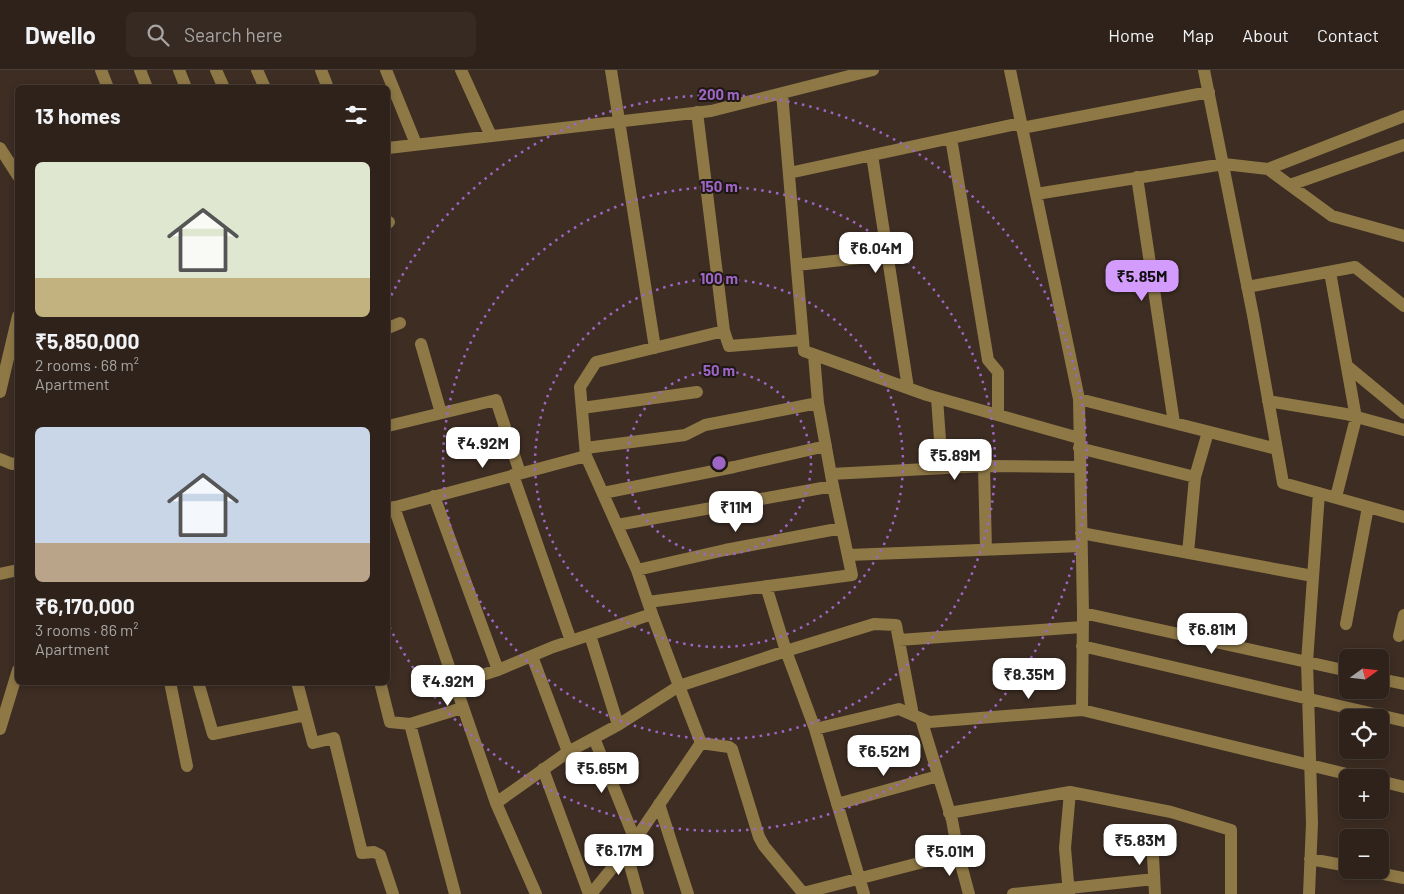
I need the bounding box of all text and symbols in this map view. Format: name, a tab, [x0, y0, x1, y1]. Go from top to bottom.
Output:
search box	[126, 12, 476, 57]
text: Dwello	[25, 20, 96, 49]
icon: search	[144, 21, 172, 49]
text: Search here	[184, 23, 283, 46]
text: Home	[1108, 24, 1154, 46]
text: Map	[1182, 24, 1214, 46]
text: About	[1242, 24, 1289, 46]
text: Contact	[1317, 24, 1379, 46]
text: 200 m	[698, 85, 740, 103]
icon: filters	[342, 101, 370, 129]
text: 13 homes	[35, 103, 120, 128]
text: 150 m	[700, 177, 738, 195]
icon: home	[158, 195, 248, 285]
pin: ₹6.04M	[835, 232, 917, 274]
text: ₹6.04M	[850, 238, 902, 257]
pin: ₹5.85M	[1101, 260, 1183, 302]
text: ₹5.85M	[1117, 266, 1167, 285]
text: 100 m	[700, 269, 738, 287]
text: ₹5,850,000	[35, 328, 139, 353]
text: 2 rooms · 68 m²	[35, 355, 139, 374]
text: 50 m	[703, 361, 735, 379]
text: Apartment	[35, 374, 110, 393]
pin: ₹4.92M	[442, 426, 524, 469]
text: ₹4.92M	[457, 433, 509, 452]
pin: ₹5.89M	[914, 438, 996, 481]
text: ₹5.89M	[930, 445, 980, 464]
centre of rings	[710, 454, 728, 472]
icon: home	[158, 460, 248, 550]
pin: ₹11M	[706, 490, 766, 533]
text: ₹11M	[720, 497, 752, 516]
text: ₹6,170,000	[35, 593, 135, 618]
pin: ₹6.81M	[1171, 612, 1253, 655]
text: ₹6.81M	[1188, 619, 1236, 638]
text: 3 rooms · 86 m²	[35, 620, 139, 639]
text: Apartment	[35, 639, 110, 658]
north arrow	[1339, 649, 1389, 699]
map controls	[1339, 649, 1389, 879]
pin: ₹8.35M	[988, 658, 1070, 700]
pin: ₹4.92M	[407, 664, 489, 707]
text: ₹8.35M	[1004, 664, 1054, 683]
text: ₹4.92M	[422, 671, 474, 690]
button: locate	[1339, 709, 1389, 759]
pin: ₹6.52M	[843, 734, 925, 777]
text: ₹6.52M	[858, 741, 910, 760]
pin: ₹5.65M	[561, 752, 643, 794]
text: ₹5.65M	[577, 758, 627, 777]
button: +	[1339, 769, 1389, 819]
pin: ₹5.83M	[1099, 824, 1181, 866]
button: −	[1339, 829, 1389, 879]
text: ₹5.83M	[1115, 830, 1165, 849]
pin: ₹6.17M	[578, 834, 660, 876]
pin: ₹5.01M	[909, 834, 991, 877]
text: ₹6.17M	[595, 840, 643, 859]
text: ₹5.01M	[926, 841, 974, 860]

